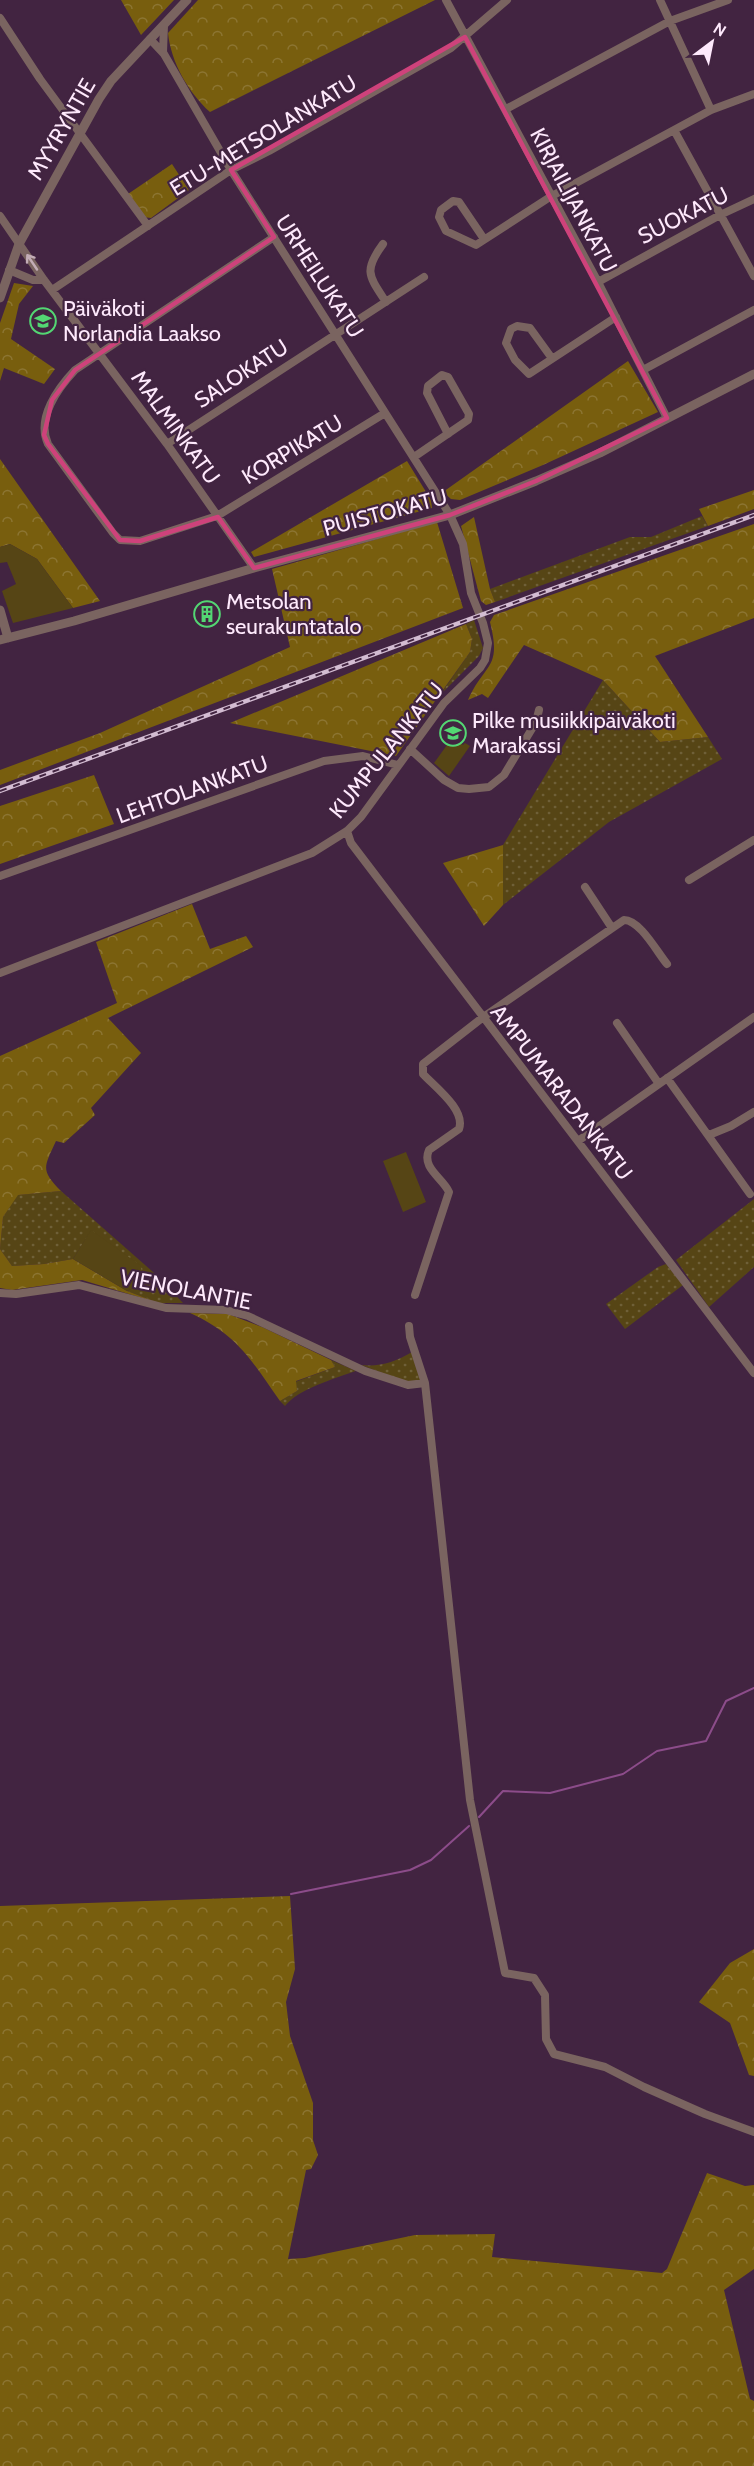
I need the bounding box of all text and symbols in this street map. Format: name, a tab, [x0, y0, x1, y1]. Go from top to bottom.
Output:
north arrow	[682, 12, 742, 72]
text: N	[710, 19, 730, 41]
street label: ETU-METSOLANKATU	[165, 69, 362, 202]
street label: MYYRYNTIE	[22, 74, 101, 185]
street label: KIRJAILIJANKATU	[524, 123, 623, 277]
street label: SUOKATU	[633, 181, 733, 250]
street label: URHEILUKATU	[270, 210, 369, 343]
one-way arrow	[25, 254, 37, 271]
place label: Päiväkoti Norlandia Laakso	[63, 295, 221, 347]
school or university icon: Päiväkoti Norlandia Laakso	[28, 306, 58, 336]
street label: SALOKATU	[189, 333, 293, 414]
street label: MALMINKATU	[125, 365, 226, 489]
street label: KORPIKATU	[237, 409, 348, 490]
street label: PUISTOKATU	[320, 483, 450, 542]
place label: Metsolan seurakuntatalo	[226, 588, 362, 640]
building icon: Metsolan seurakuntatalo	[192, 599, 222, 629]
street label: KUMPULANKATU	[323, 677, 449, 824]
place label: Pilke musiikkipäiväkoti Marakassi	[472, 707, 676, 759]
school or university icon: Pilke musiikkipäiväkoti Marakassi	[438, 718, 468, 748]
street label: LEHTOLANKATU	[113, 750, 272, 829]
street label: AMPUMARADANKATU	[485, 999, 638, 1185]
street label: VIENOLANTIE	[118, 1264, 254, 1315]

